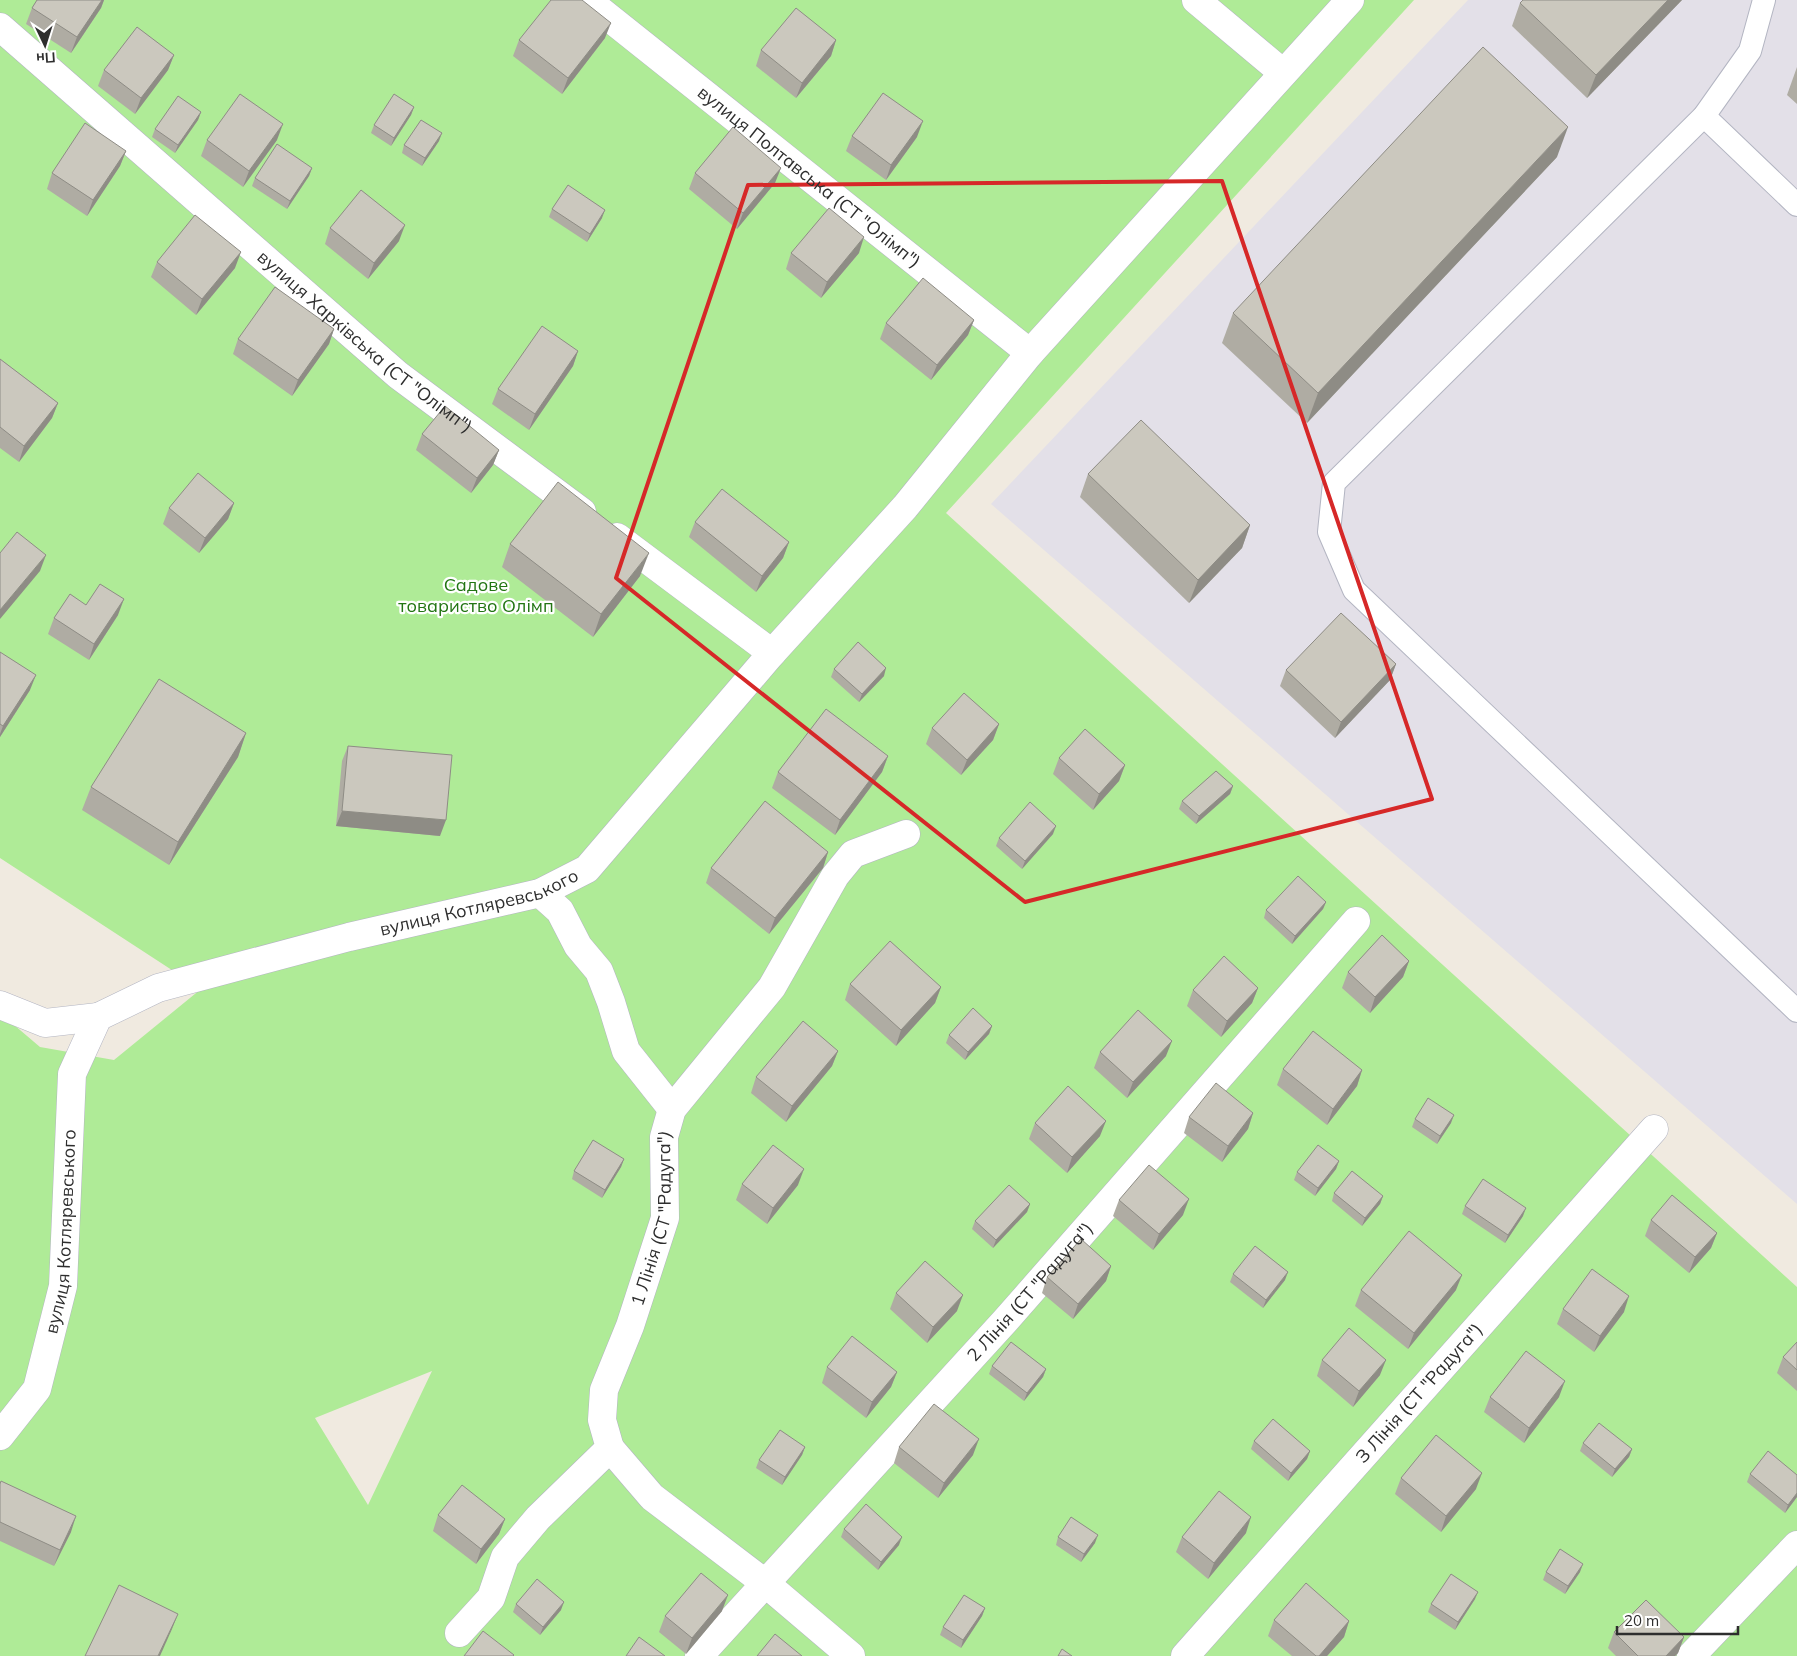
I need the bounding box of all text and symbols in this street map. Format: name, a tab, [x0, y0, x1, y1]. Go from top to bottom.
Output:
north arrow	[20, 20, 70, 70]
text: Пн	[36, 48, 56, 68]
street label: вулиця Полтавська (СТ "Олімп")	[693, 81, 926, 273]
street label: вулиця Харківська (СТ "Олімп")	[253, 245, 477, 438]
park label: Садове товариство Олімп	[398, 573, 554, 617]
street label: вулиця Котляревського	[377, 863, 582, 941]
street label: 1 Лінія (СТ "Радуга")	[625, 1128, 676, 1308]
street label: вулиця Котляревського	[39, 1129, 81, 1336]
street label: 2 Лінія (СТ "Радуга")	[962, 1217, 1098, 1366]
street label: З Лінія (СТ "Радуга")	[1350, 1318, 1487, 1468]
scale bar	[1617, 1604, 1738, 1636]
text: 20 m	[1624, 1611, 1659, 1630]

